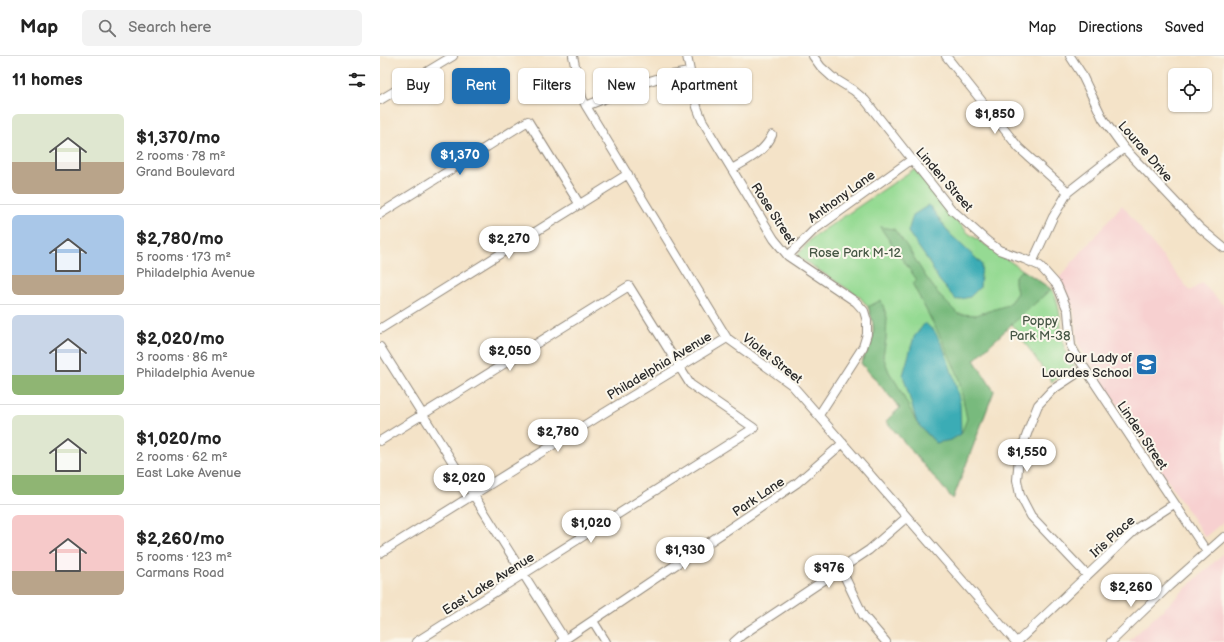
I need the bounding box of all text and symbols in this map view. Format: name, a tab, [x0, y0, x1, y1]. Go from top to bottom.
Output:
search box	[82, 10, 362, 46]
text: Map	[20, 16, 58, 39]
icon: search	[96, 17, 118, 39]
text: Search here	[128, 18, 211, 37]
text: Map	[1028, 19, 1056, 36]
text: Directions	[1078, 19, 1143, 36]
text: Saved	[1165, 19, 1204, 36]
chip: Buy	[392, 68, 444, 104]
chip: Rent	[452, 68, 510, 104]
chip: Filters	[518, 68, 585, 104]
chip: New	[593, 68, 649, 104]
chip: Apartment	[657, 68, 752, 104]
map controls	[1168, 68, 1212, 112]
button: locate	[1168, 68, 1212, 112]
icon: filters	[346, 69, 368, 91]
text: 11 homes	[12, 70, 83, 90]
pin: $1,850	[962, 101, 1028, 135]
text: $1,850	[975, 106, 1015, 122]
street label: Lourae Drive	[1115, 118, 1176, 185]
text: $1,370/mo	[136, 128, 220, 148]
icon: home	[44, 130, 92, 178]
pin: $1,370	[427, 142, 493, 176]
street label: Linden Street	[912, 144, 976, 215]
text: $1,370	[440, 147, 480, 163]
text: 2 rooms · 78 m²	[136, 148, 226, 164]
text: Grand Boulevard	[136, 164, 235, 180]
street label: Anthony Lane	[805, 167, 879, 227]
street label: Rose Street	[747, 180, 799, 247]
pin: $2,270	[476, 226, 542, 260]
text: $2,780/mo	[136, 229, 224, 249]
icon: home	[44, 231, 92, 279]
text: $2,270	[488, 231, 530, 247]
park label: Rose Park M-12	[809, 245, 902, 261]
text: 5 rooms · 173 m²	[136, 249, 231, 265]
text: Philadelphia Avenue	[136, 265, 255, 281]
park label: Poppy Park M-38	[1009, 313, 1071, 344]
street label: Philadelphia Avenue	[604, 328, 715, 403]
text: $2,020/mo	[136, 329, 224, 349]
street label: Violet Street	[739, 330, 806, 387]
icon: home	[44, 331, 92, 379]
pin: $2,050	[477, 338, 543, 372]
text: $2,050	[489, 343, 531, 359]
text: 3 rooms · 86 m²	[136, 349, 228, 365]
place label: Our Lady of Lourdes School	[1042, 350, 1132, 381]
school or university icon: Our Lady of Lourdes School	[1134, 351, 1160, 377]
text: Philadelphia Avenue	[136, 365, 255, 381]
street label: Linden Street	[1113, 398, 1171, 473]
pin: $2,780	[525, 419, 591, 453]
text: $2,780	[537, 424, 579, 440]
text: $1,020/mo	[136, 429, 221, 449]
icon: home	[44, 431, 92, 479]
pin: $1,550	[994, 439, 1060, 473]
text: $1,550	[1007, 444, 1047, 460]
text: 2 rooms · 62 m²	[136, 449, 228, 465]
text: East Lake Avenue	[136, 465, 241, 481]
pin: $2,020	[431, 465, 497, 499]
text: $2,020	[443, 470, 486, 486]
street label: Park Lane	[730, 474, 788, 520]
pin: $1,020	[558, 510, 624, 544]
street label: Iris Place	[1087, 512, 1139, 561]
text: $1,020	[571, 515, 611, 531]
text: $2,260/mo	[136, 529, 224, 549]
icon: home	[44, 531, 92, 579]
pin: $1,930	[652, 537, 718, 571]
text: $1,930	[665, 542, 705, 558]
text: 5 rooms · 123 m²	[136, 549, 232, 565]
street label: East Lake Avenue	[440, 549, 538, 619]
pin: $976	[805, 555, 853, 589]
text: $976	[813, 560, 845, 576]
text: Carmans Road	[136, 565, 224, 581]
pin: $2,260	[1098, 574, 1164, 608]
text: $2,260	[1109, 579, 1153, 595]

